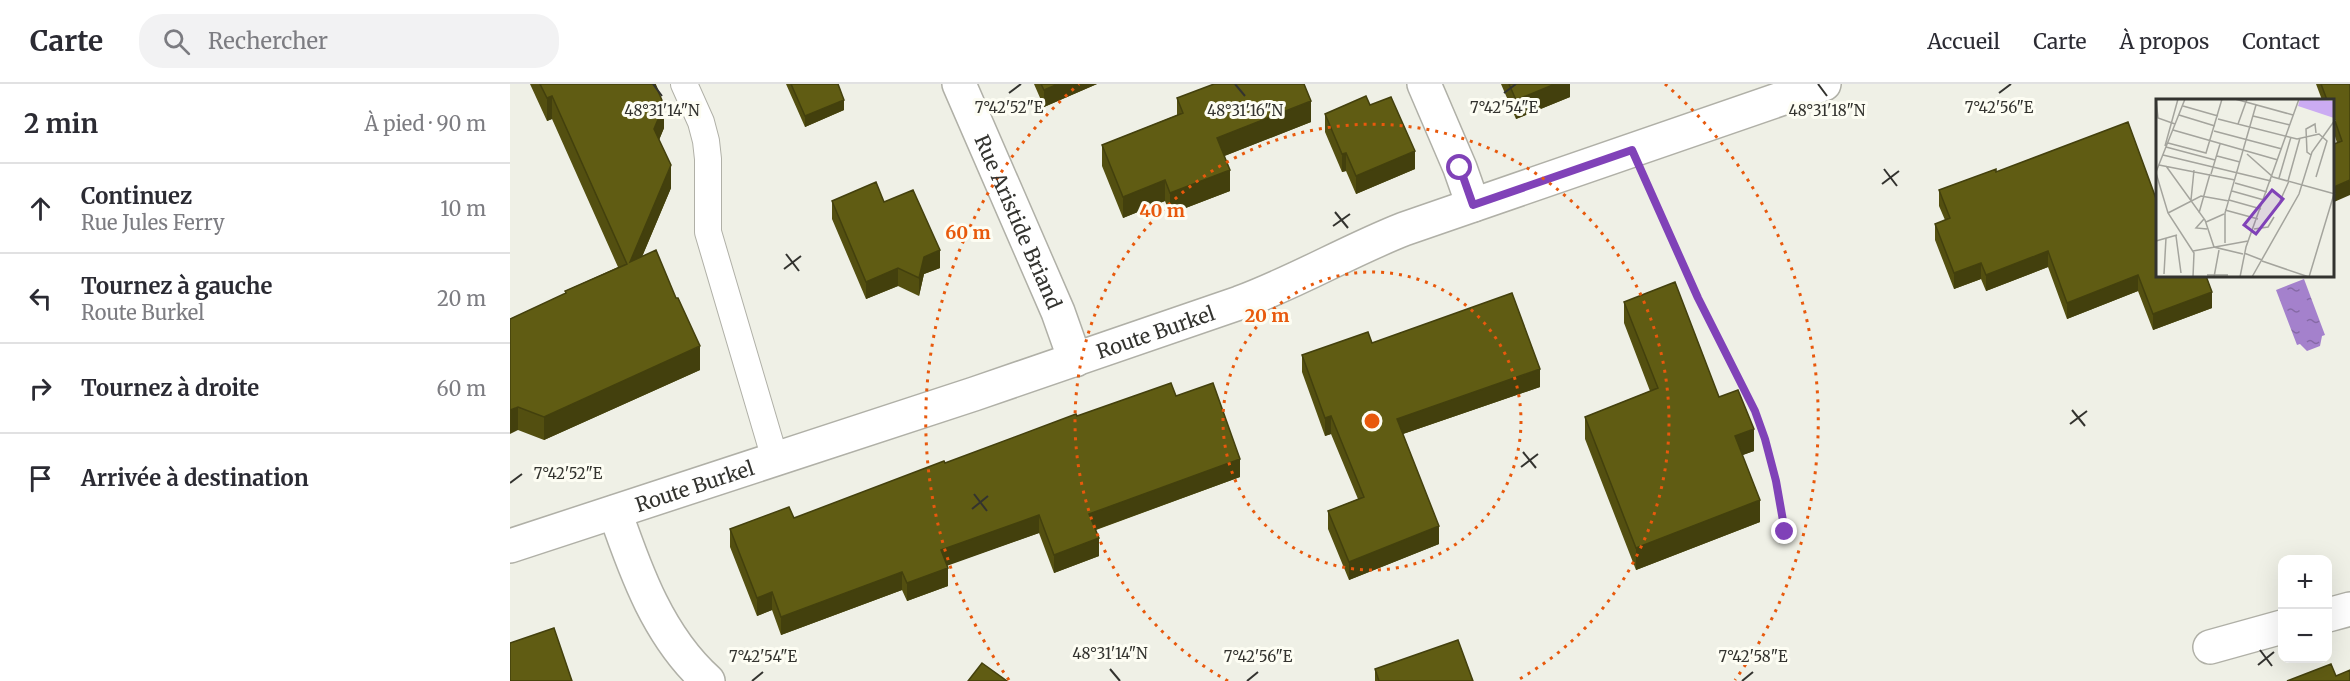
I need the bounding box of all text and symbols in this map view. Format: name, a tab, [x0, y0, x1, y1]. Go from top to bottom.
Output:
search box	[139, 14, 559, 68]
text: Carte	[30, 23, 103, 59]
icon: search	[160, 25, 193, 58]
text: Rechercher	[208, 27, 328, 55]
text: Accueil	[1927, 28, 2000, 55]
text: Carte	[2033, 28, 2087, 55]
text: À propos	[2120, 28, 2209, 55]
text: Contact	[2242, 28, 2320, 55]
text: 7°42'52"E	[975, 98, 1044, 117]
text: 7°42'54"E	[1470, 98, 1538, 117]
text: 7°42'56"E	[1965, 98, 2034, 117]
inset map	[2156, 99, 2335, 278]
text: 48°31'14"N	[624, 101, 700, 120]
text: 48°31'16"N	[1207, 101, 1283, 120]
text: 48°31'18"N	[1789, 101, 1866, 120]
text: 2 min	[24, 107, 98, 140]
text: À pied · 90 m	[364, 111, 486, 136]
street label: Rue Aristide Briand	[970, 131, 1068, 313]
route start	[1446, 154, 1472, 180]
text: Continuez	[81, 182, 192, 210]
icon: ahead	[24, 192, 57, 225]
text: 10 m	[440, 196, 486, 221]
text: 40 m	[1139, 199, 1185, 222]
text: Rue Jules Ferry	[81, 210, 225, 235]
text: 60 m	[945, 221, 991, 244]
text: Tournez à gauche	[81, 272, 272, 300]
icon: left	[24, 282, 57, 315]
text: 20 m	[437, 286, 486, 311]
text: Route Burkel	[81, 300, 204, 325]
street label: Route Burkel	[1093, 300, 1218, 364]
text: 20 m	[1245, 304, 1289, 327]
icon: right	[24, 372, 57, 405]
text: Tournez à droite	[81, 374, 259, 402]
text: 60 m	[436, 376, 486, 401]
centre of rings	[1362, 411, 1382, 431]
street label: Route Burkel	[632, 454, 757, 517]
icon: arrive	[24, 462, 57, 495]
text: Arrivée à destination	[81, 464, 309, 492]
text: 7°42'52"E	[534, 464, 603, 483]
route end	[1771, 518, 1797, 544]
map controls	[2278, 555, 2332, 663]
button: +	[2278, 555, 2332, 609]
button: −	[2278, 609, 2332, 663]
text: 48°31'14"N	[1072, 644, 1148, 663]
text: 7°42'54"E	[729, 647, 797, 666]
text: 7°42'56"E	[1224, 647, 1293, 666]
text: 7°42'58"E	[1718, 647, 1788, 666]

